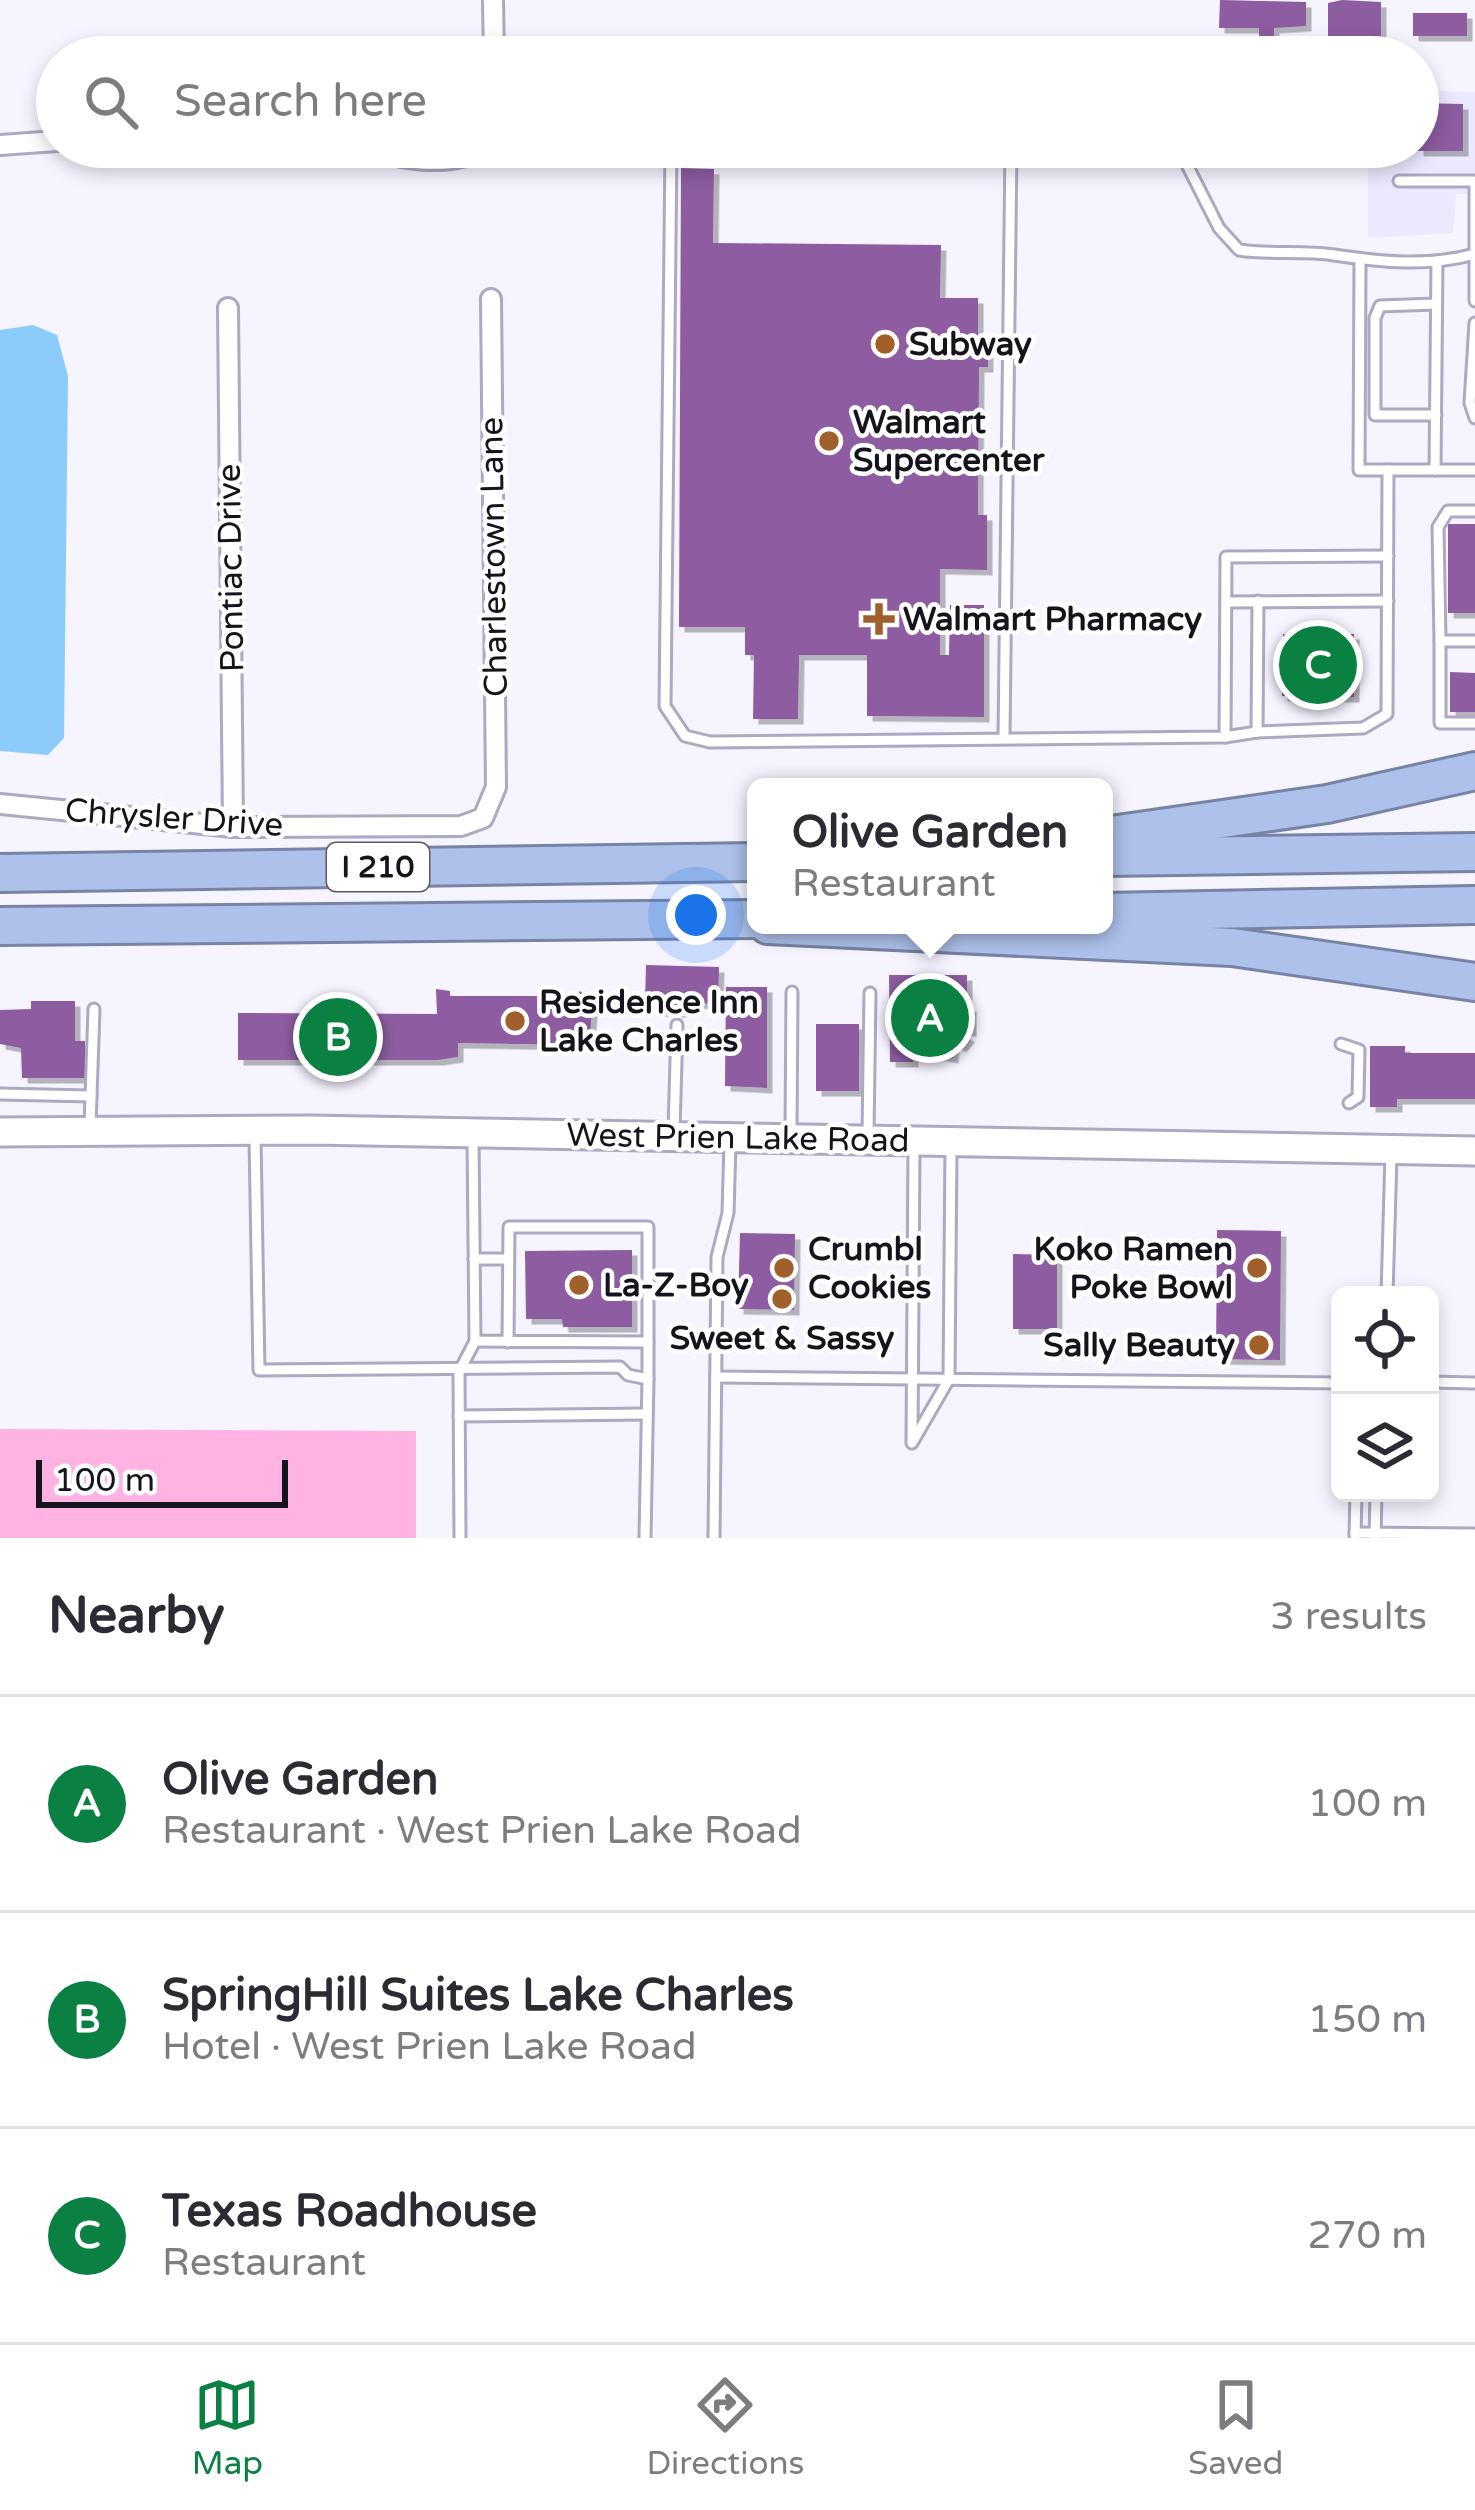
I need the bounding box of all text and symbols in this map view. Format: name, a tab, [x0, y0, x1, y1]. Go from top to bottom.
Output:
search box	[36, 36, 1439, 168]
icon: search	[78, 69, 144, 135]
text: Search here	[174, 75, 427, 129]
place label: Subway	[909, 325, 1032, 364]
marker: Subway	[872, 331, 898, 357]
place label: Walmart Supercenter	[853, 403, 1045, 480]
street label: Charlestown Lane	[472, 417, 516, 697]
marker: Walmart Supercenter	[816, 428, 842, 454]
street label: Pontiac Drive	[210, 464, 252, 672]
place label: Walmart Pharmacy	[903, 600, 1202, 639]
marker: Walmart Pharmacy	[866, 606, 892, 632]
pin: C	[1279, 620, 1357, 710]
popup	[747, 778, 1113, 934]
street label: Chrysler Drive	[64, 791, 284, 845]
text: Olive Garden	[792, 806, 1068, 860]
road number: I 210	[327, 843, 429, 891]
text: Restaurant	[792, 860, 996, 907]
your location	[666, 885, 726, 945]
pin: A	[891, 973, 969, 1063]
place label: Residence Inn Lake Charles	[539, 983, 759, 1060]
pin: B	[299, 992, 377, 1082]
marker: Residence Inn Lake Charles	[502, 1008, 528, 1034]
street label: West Prien Lake Road	[566, 1116, 910, 1160]
place label: Crumbl Cookies	[808, 1230, 931, 1307]
place label: Koko Ramen Poke Bowl	[1033, 1230, 1233, 1307]
marker: Crumbl Cookies	[771, 1255, 797, 1281]
marker: Koko Ramen Poke Bowl	[1244, 1255, 1270, 1281]
place label: La-Z-Boy	[603, 1266, 749, 1305]
marker: La-Z-Boy	[566, 1272, 592, 1298]
marker: Sweet & Sassy	[769, 1286, 795, 1312]
map controls	[1331, 1286, 1439, 1502]
button: locate	[1331, 1286, 1439, 1394]
place label: Sweet & Sassy	[670, 1319, 895, 1358]
place label: Sally Beauty	[1043, 1326, 1235, 1365]
marker: Sally Beauty	[1246, 1332, 1272, 1358]
button: layers	[1331, 1394, 1439, 1502]
scale bar	[36, 1454, 288, 1507]
text: 100 m	[54, 1461, 155, 1500]
text: Nearby	[48, 1585, 225, 1647]
text: 3 results	[1270, 1593, 1427, 1640]
text: Olive Garden	[162, 1753, 438, 1807]
text: A	[72, 1780, 102, 1827]
text: 100 m	[1308, 1780, 1427, 1827]
text: Restaurant · West Prien Lake Road	[162, 1807, 802, 1854]
text: SpringHill Suites Lake Charles	[162, 1969, 794, 2023]
text: B	[73, 1996, 101, 2043]
text: 150 m	[1308, 1996, 1427, 2043]
text: Hotel · West Prien Lake Road	[162, 2023, 697, 2070]
text: Texas Roadhouse	[162, 2185, 537, 2239]
text: C	[73, 2212, 101, 2259]
text: 270 m	[1308, 2212, 1427, 2259]
text: Restaurant	[162, 2239, 366, 2286]
tab: Map	[192, 2372, 263, 2483]
tab: Directions	[647, 2372, 804, 2483]
tab: Saved	[1188, 2372, 1283, 2483]

